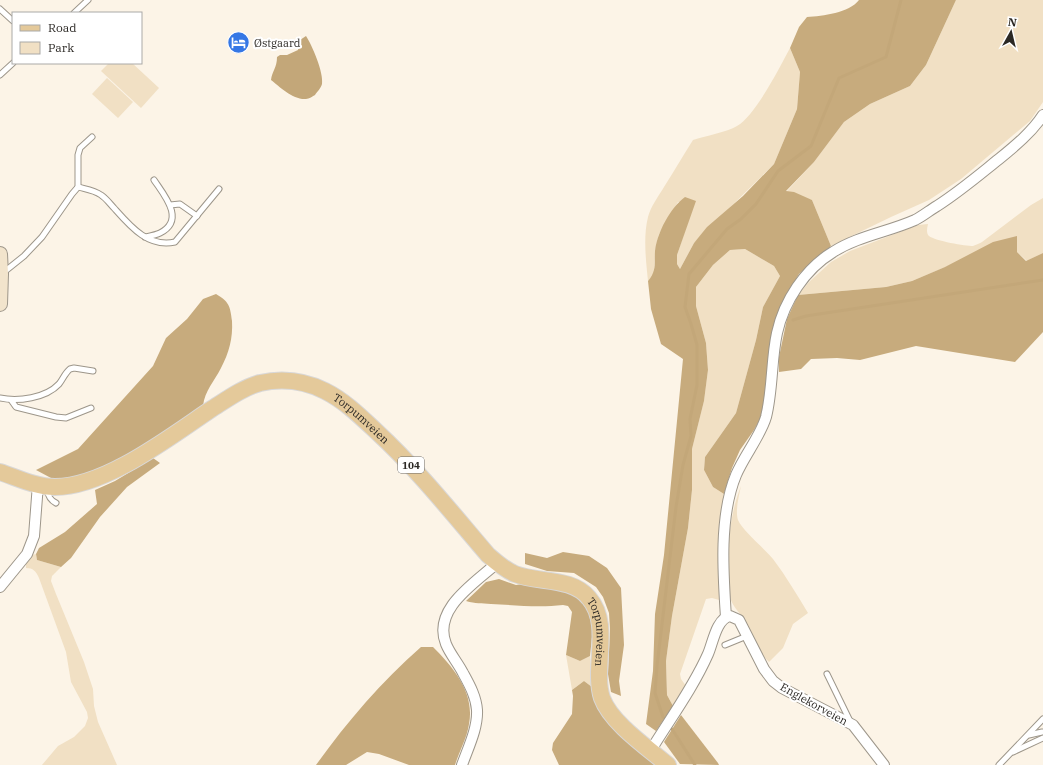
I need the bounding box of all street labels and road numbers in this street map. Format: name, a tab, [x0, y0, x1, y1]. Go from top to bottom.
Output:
street label: Torpumveien	[331, 390, 392, 447]
road number: 104	[398, 457, 424, 473]
street label: Torpumveien	[584, 595, 608, 667]
street label: Englekorveien	[778, 680, 850, 728]

